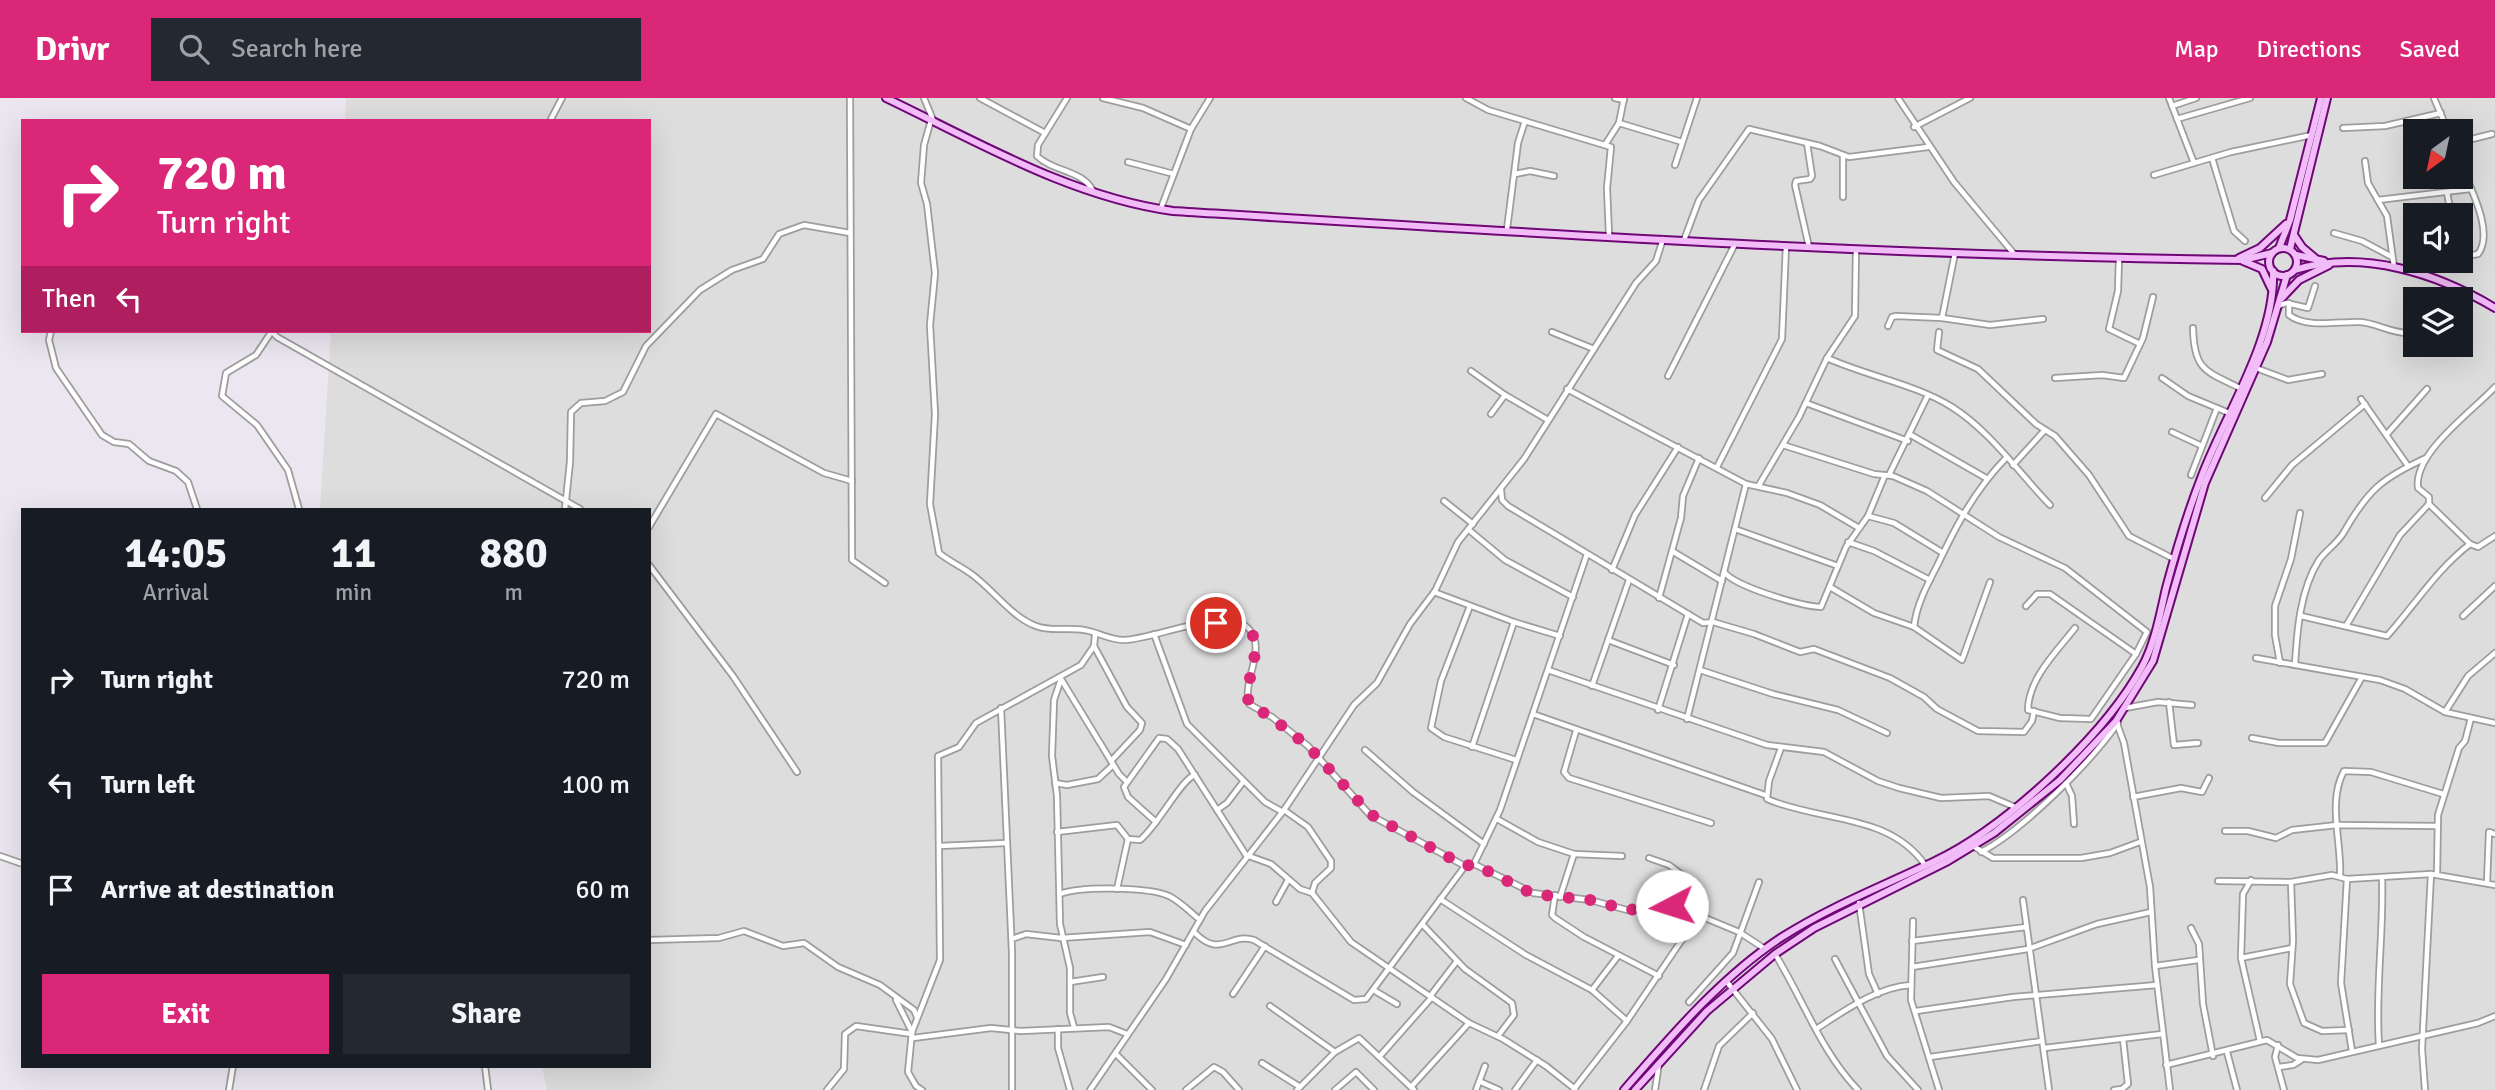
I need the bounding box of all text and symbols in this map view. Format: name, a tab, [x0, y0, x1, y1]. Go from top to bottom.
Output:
search box	[151, 18, 641, 81]
text: Drivr	[35, 29, 109, 70]
icon: search	[175, 30, 213, 68]
text: Search here	[231, 33, 362, 65]
text: Map	[2174, 34, 2219, 64]
text: Directions	[2257, 34, 2362, 64]
text: Saved	[2400, 34, 2460, 64]
north arrow	[2403, 119, 2473, 189]
map controls	[2403, 119, 2473, 357]
text: 720 m	[157, 143, 287, 203]
icon: right	[42, 147, 133, 238]
text: Turn right	[157, 203, 290, 242]
button: sound	[2403, 203, 2473, 273]
icon: left	[110, 280, 148, 318]
text: Then	[42, 283, 96, 315]
button: layers	[2403, 287, 2473, 357]
text: 14:05	[124, 528, 227, 579]
text: 11	[331, 528, 376, 579]
text: 880	[480, 528, 548, 579]
text: Arrival	[143, 578, 209, 607]
text: min	[335, 578, 372, 607]
text: m	[504, 578, 523, 607]
pin	[1186, 593, 1246, 653]
icon: arrive	[1197, 604, 1235, 642]
icon: right	[42, 661, 80, 699]
text: Turn right	[101, 664, 213, 696]
text: 720 m	[561, 664, 630, 696]
icon: left	[42, 766, 80, 804]
text: Turn left	[101, 769, 195, 801]
text: 100 m	[561, 769, 630, 801]
position arrow	[1635, 869, 1709, 943]
icon: arrive	[42, 871, 80, 909]
text: Arrive at destination	[101, 874, 334, 906]
text: 60 m	[575, 874, 630, 906]
button: Exit	[42, 974, 329, 1054]
button: Share	[343, 974, 630, 1054]

